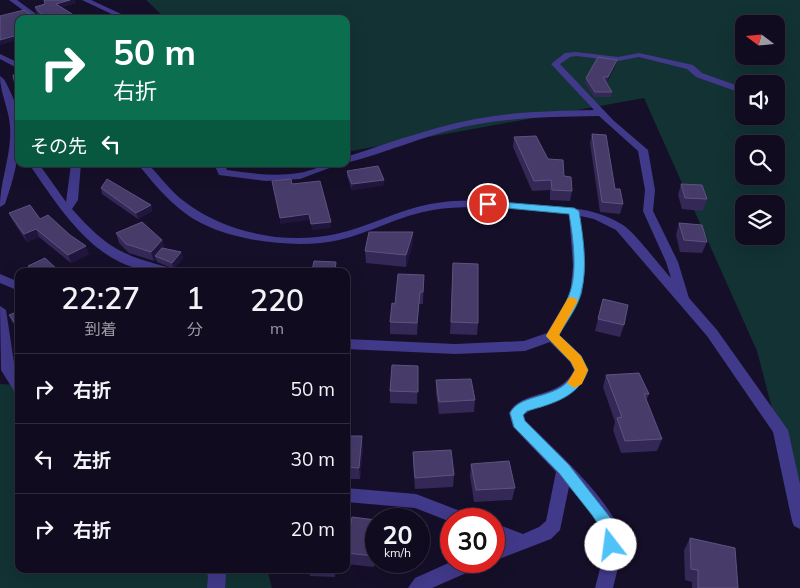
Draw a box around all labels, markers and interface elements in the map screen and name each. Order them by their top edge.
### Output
north arrow [735,15,785,65]
map controls [735,15,785,245]
text: 50 m [113,30,196,74]
icon: right [30,35,95,100]
button: sound [735,75,785,125]
text: 右折 [113,77,157,105]
icon: left [97,130,125,158]
text: その先 [30,134,87,158]
button: search [735,135,785,185]
pin [467,183,509,225]
icon: arrive [474,190,502,218]
button: layers [735,195,785,245]
text: 22:27 [61,279,140,317]
text: 1 [186,279,204,317]
text: 220 [250,281,304,319]
text: m [270,318,284,338]
text: 到着 [85,319,117,339]
text: 分 [187,319,203,339]
icon: right [30,375,58,403]
text: 50 m [291,377,335,401]
text: 右折 [73,378,111,402]
icon: left [30,445,58,473]
text: 30 m [291,447,335,471]
text: 左折 [73,448,111,472]
speed limit sign: 30 [440,508,505,573]
icon: right [30,515,58,543]
text: 20 m [291,517,335,541]
text: 右折 [73,518,111,542]
position arrow [584,518,636,570]
text: 20 [382,519,413,550]
text: km/h [384,545,411,560]

